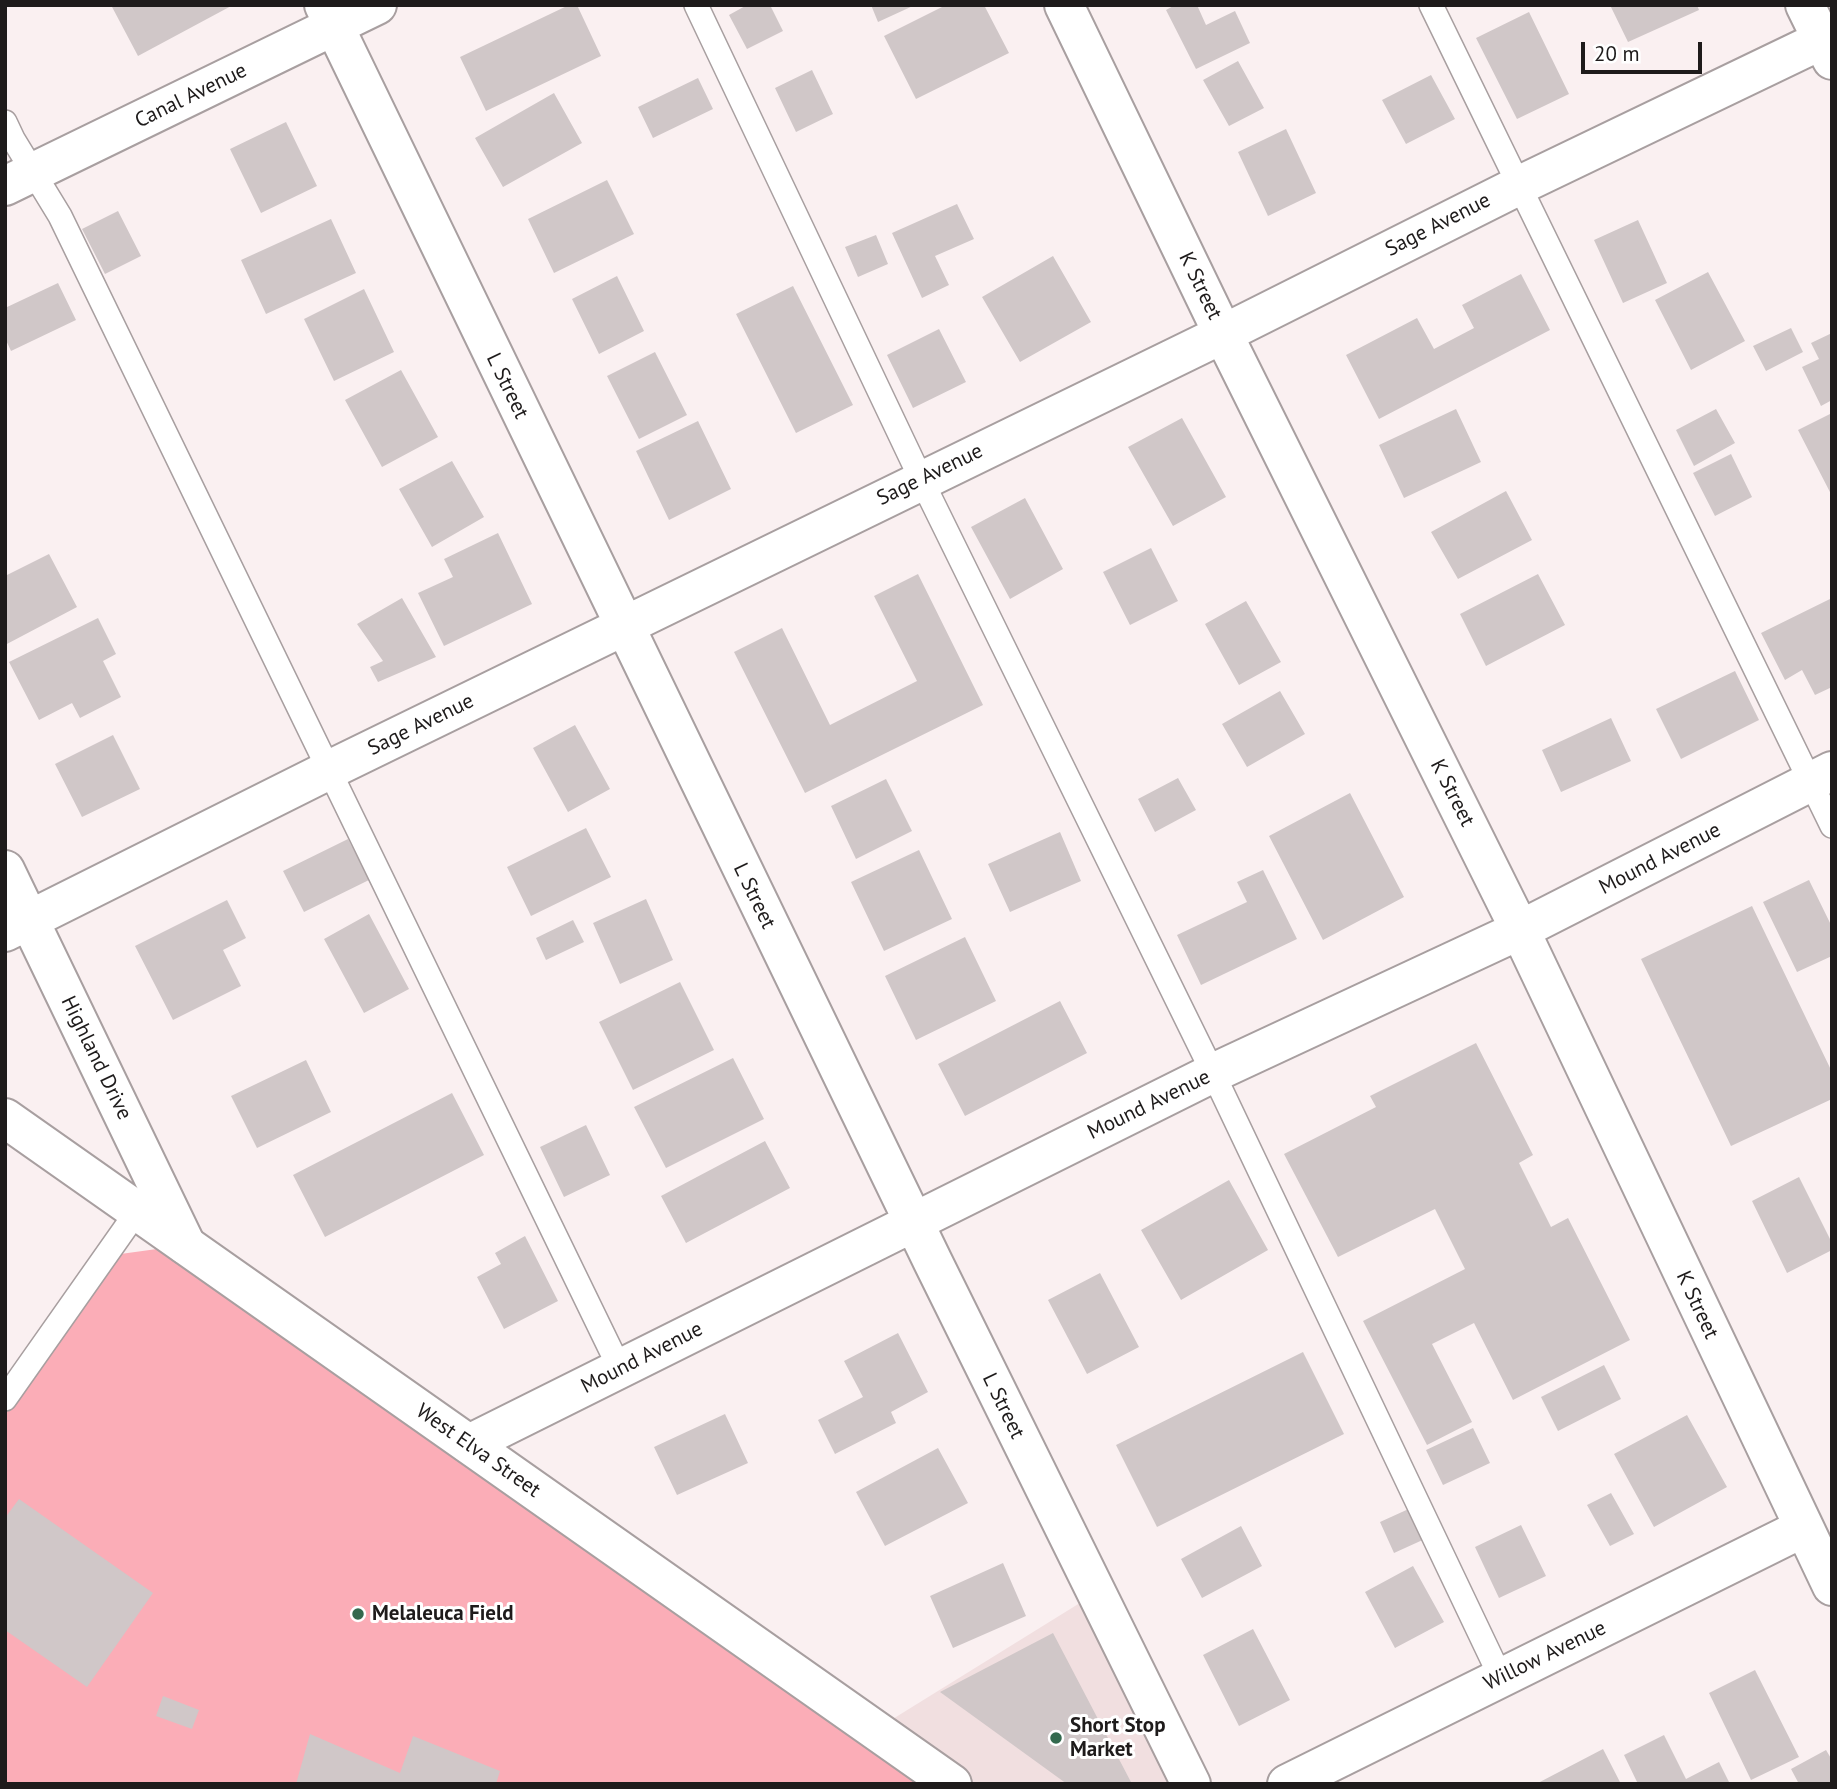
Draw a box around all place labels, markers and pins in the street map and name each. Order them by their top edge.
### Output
place label: Melaleuca Field [372,1601,513,1627]
marker: Melaleuca Field [350,1606,366,1622]
place label: Short Stop Market [1070,1713,1165,1763]
marker: Short Stop Market [1048,1730,1064,1746]

